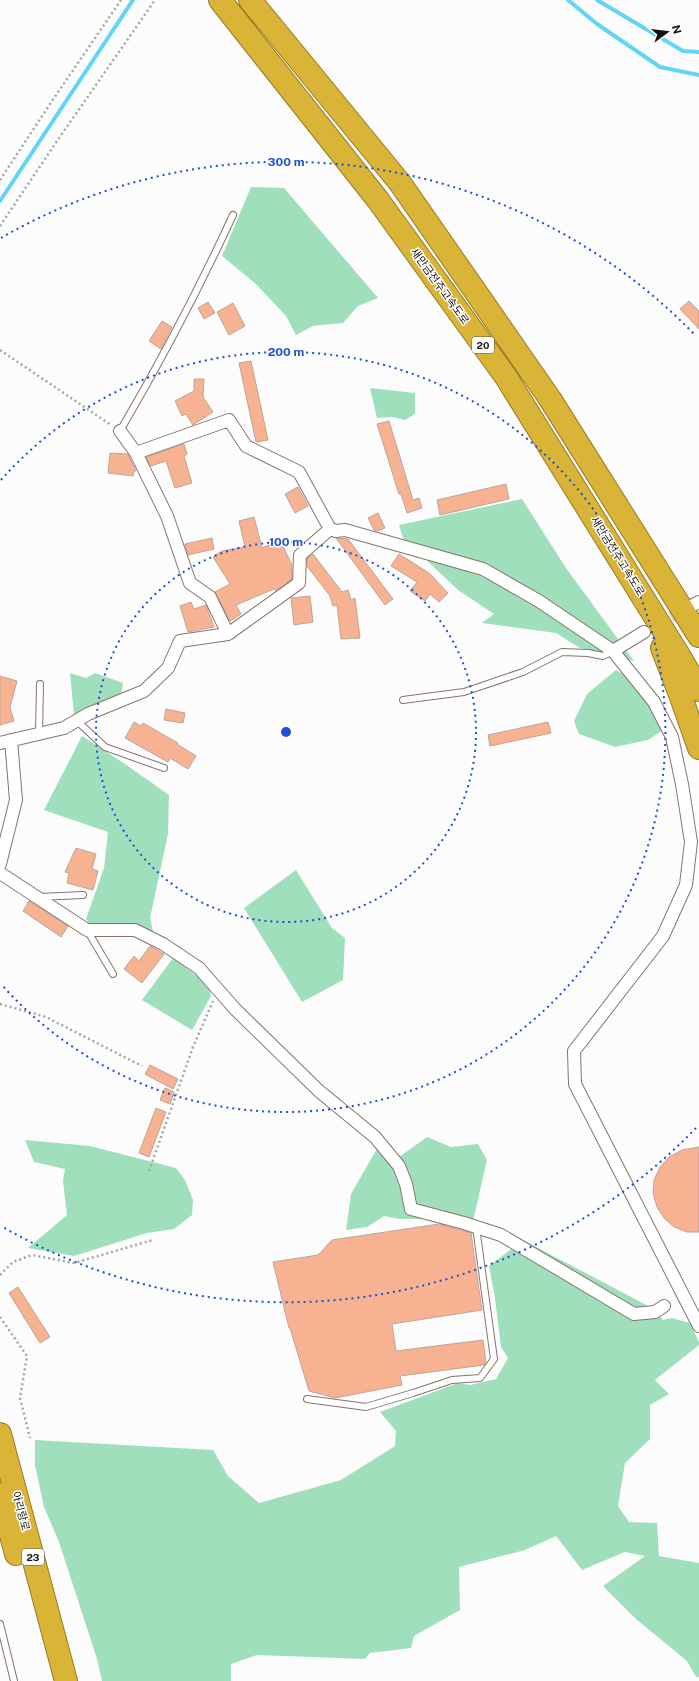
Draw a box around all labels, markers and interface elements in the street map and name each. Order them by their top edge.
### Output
north arrow [647,12,687,52]
text: N [670,24,684,35]
text: 300 m [268,155,305,169]
street label: 새만금전주고속도로 [408,246,472,326]
road number: 20 [472,337,494,353]
text: 200 m [268,345,304,359]
street label: 새만금전주고속도로 [589,514,647,598]
text: 100 m [269,535,303,549]
centre of rings [279,725,293,739]
street label: 아리랑로 [10,1490,32,1532]
road number: 23 [22,1549,44,1565]

